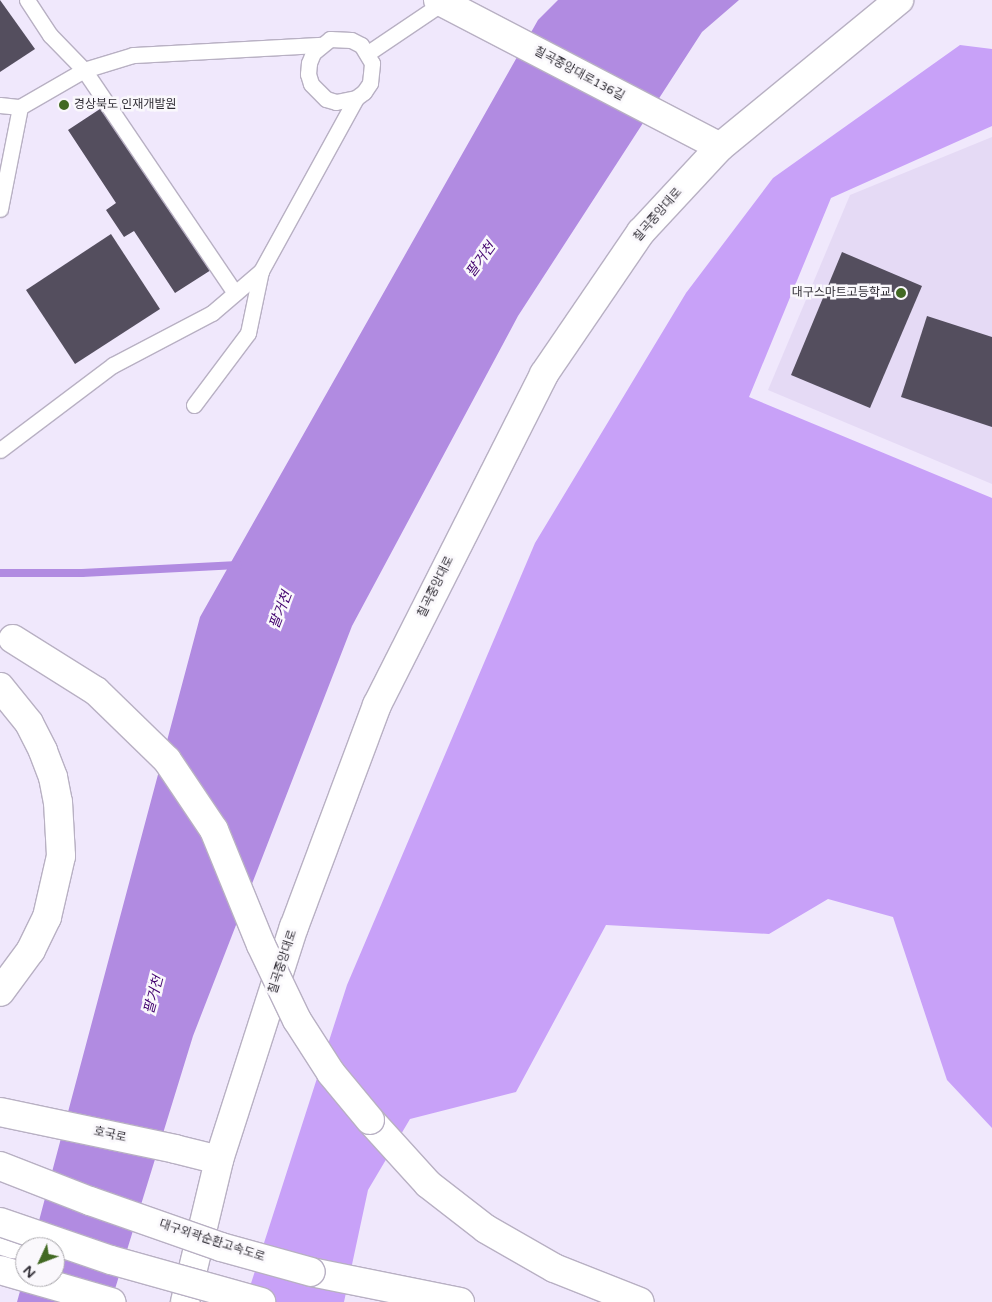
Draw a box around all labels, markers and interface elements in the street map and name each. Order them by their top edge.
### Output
street label: 칠곡중앙대로136길 [532,44,626,104]
place label: 경상북도 인재개발원 [74,98,176,112]
marker: 경상북도 인재개발원 [58,99,70,111]
street label: 칠곡중앙대로 [631,185,685,245]
water label: 팔거천 [463,239,499,281]
place label: 대구스마트고등학교 [792,286,891,300]
marker: 대구스마트고등학교 [895,287,907,299]
street label: 칠곡중앙대로 [415,554,457,620]
water label: 팔거천 [266,589,296,631]
street label: 칠곡중앙대로 [266,928,300,996]
water label: 팔거천 [141,974,167,1016]
street label: 호국로 [92,1125,128,1145]
street label: 대구외곽순환고속도로 [157,1217,267,1265]
north arrow [15,1237,65,1287]
text: N [19,1262,39,1282]

